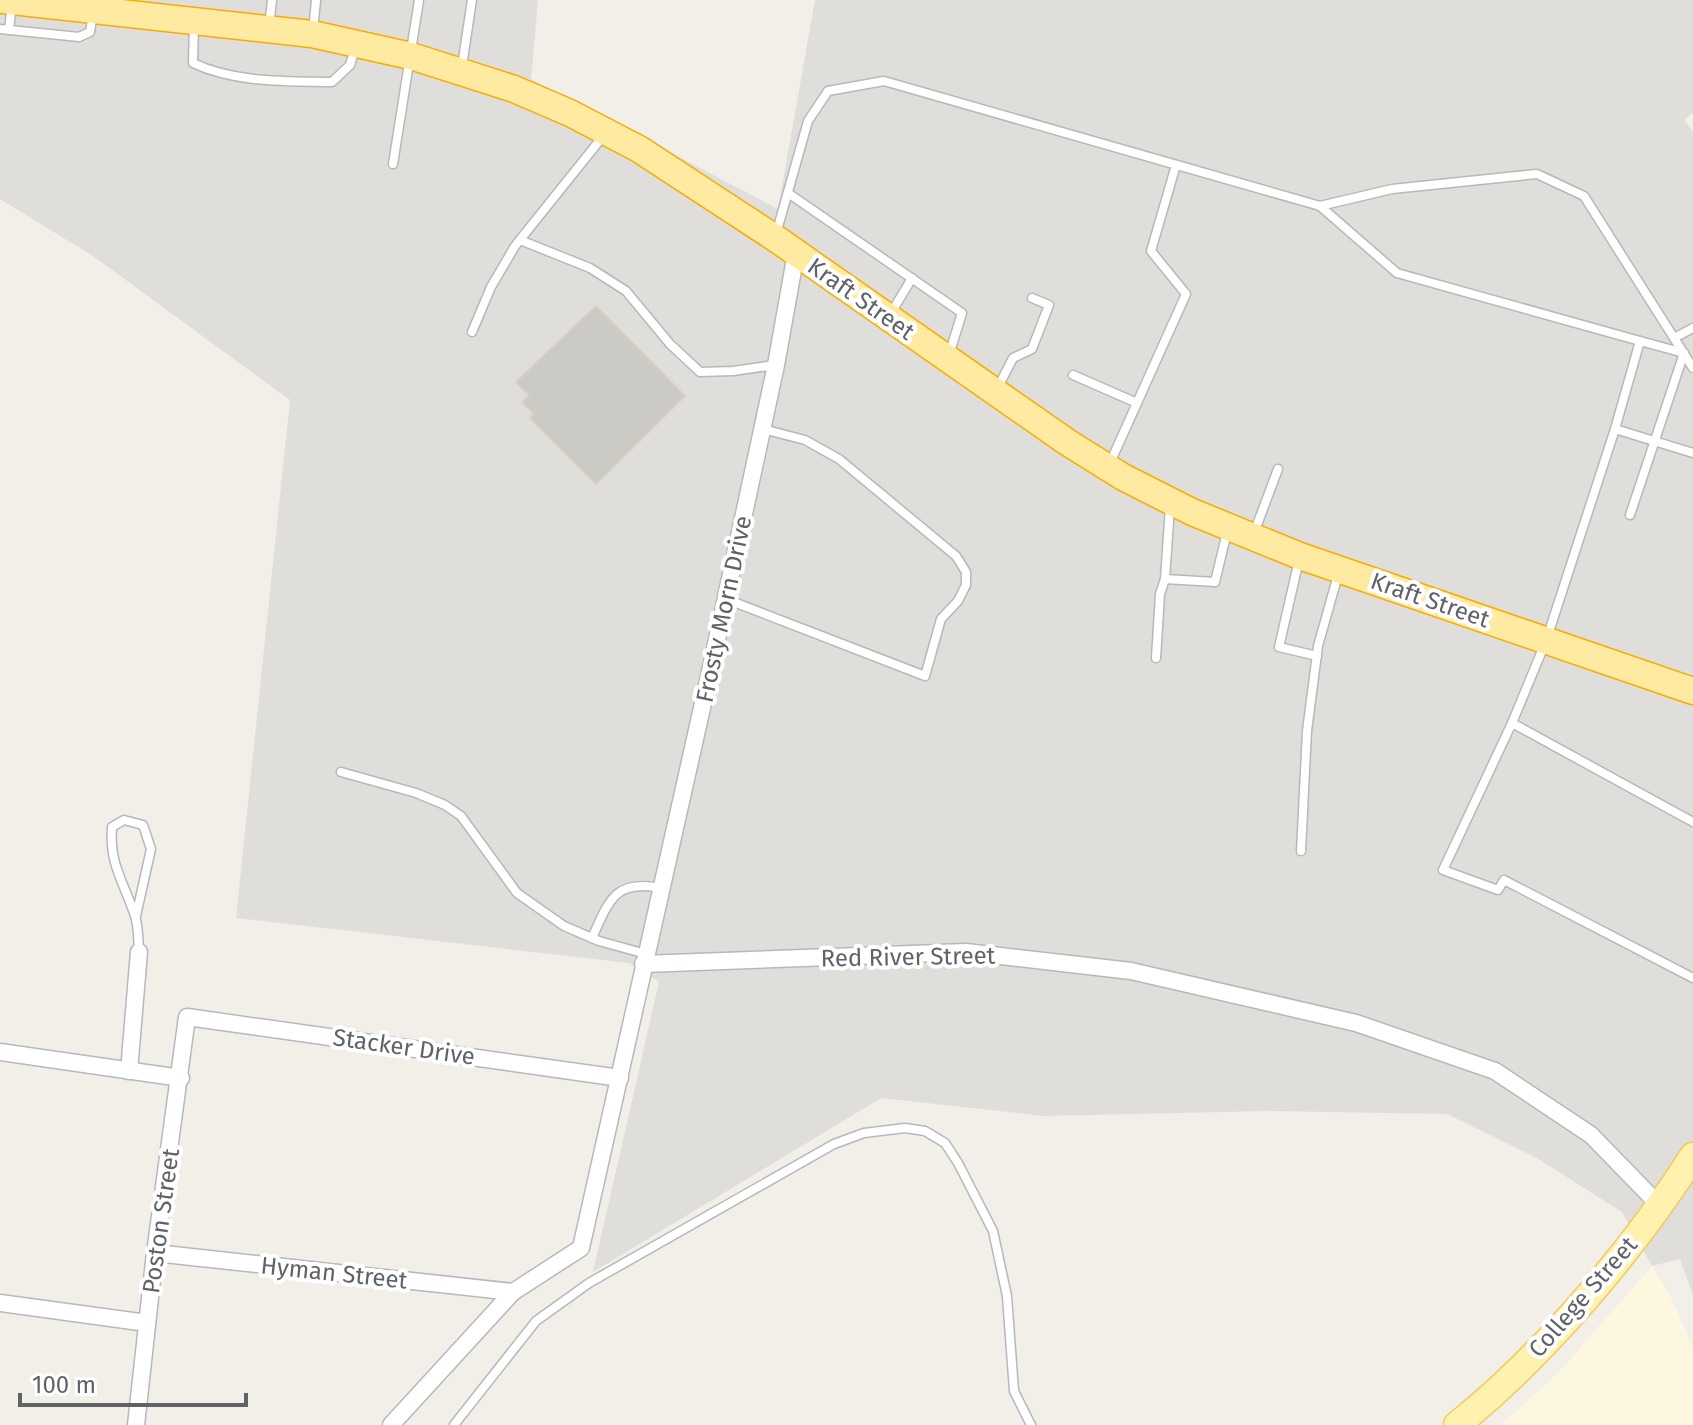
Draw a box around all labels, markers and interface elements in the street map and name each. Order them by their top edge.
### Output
street label: Kraft Street [802,252,920,346]
street label: Frosty Morn Drive [691,513,757,705]
street label: Kraft Street [1367,567,1493,633]
street label: Red River Street [820,941,996,973]
street label: Stacker Drive [331,1023,477,1071]
street label: Poston Street [137,1146,185,1295]
street label: College Street [1523,1231,1643,1363]
street label: Hyman Street [259,1251,409,1295]
scale bar [20,1357,246,1407]
text: 100 m [32,1371,96,1399]

